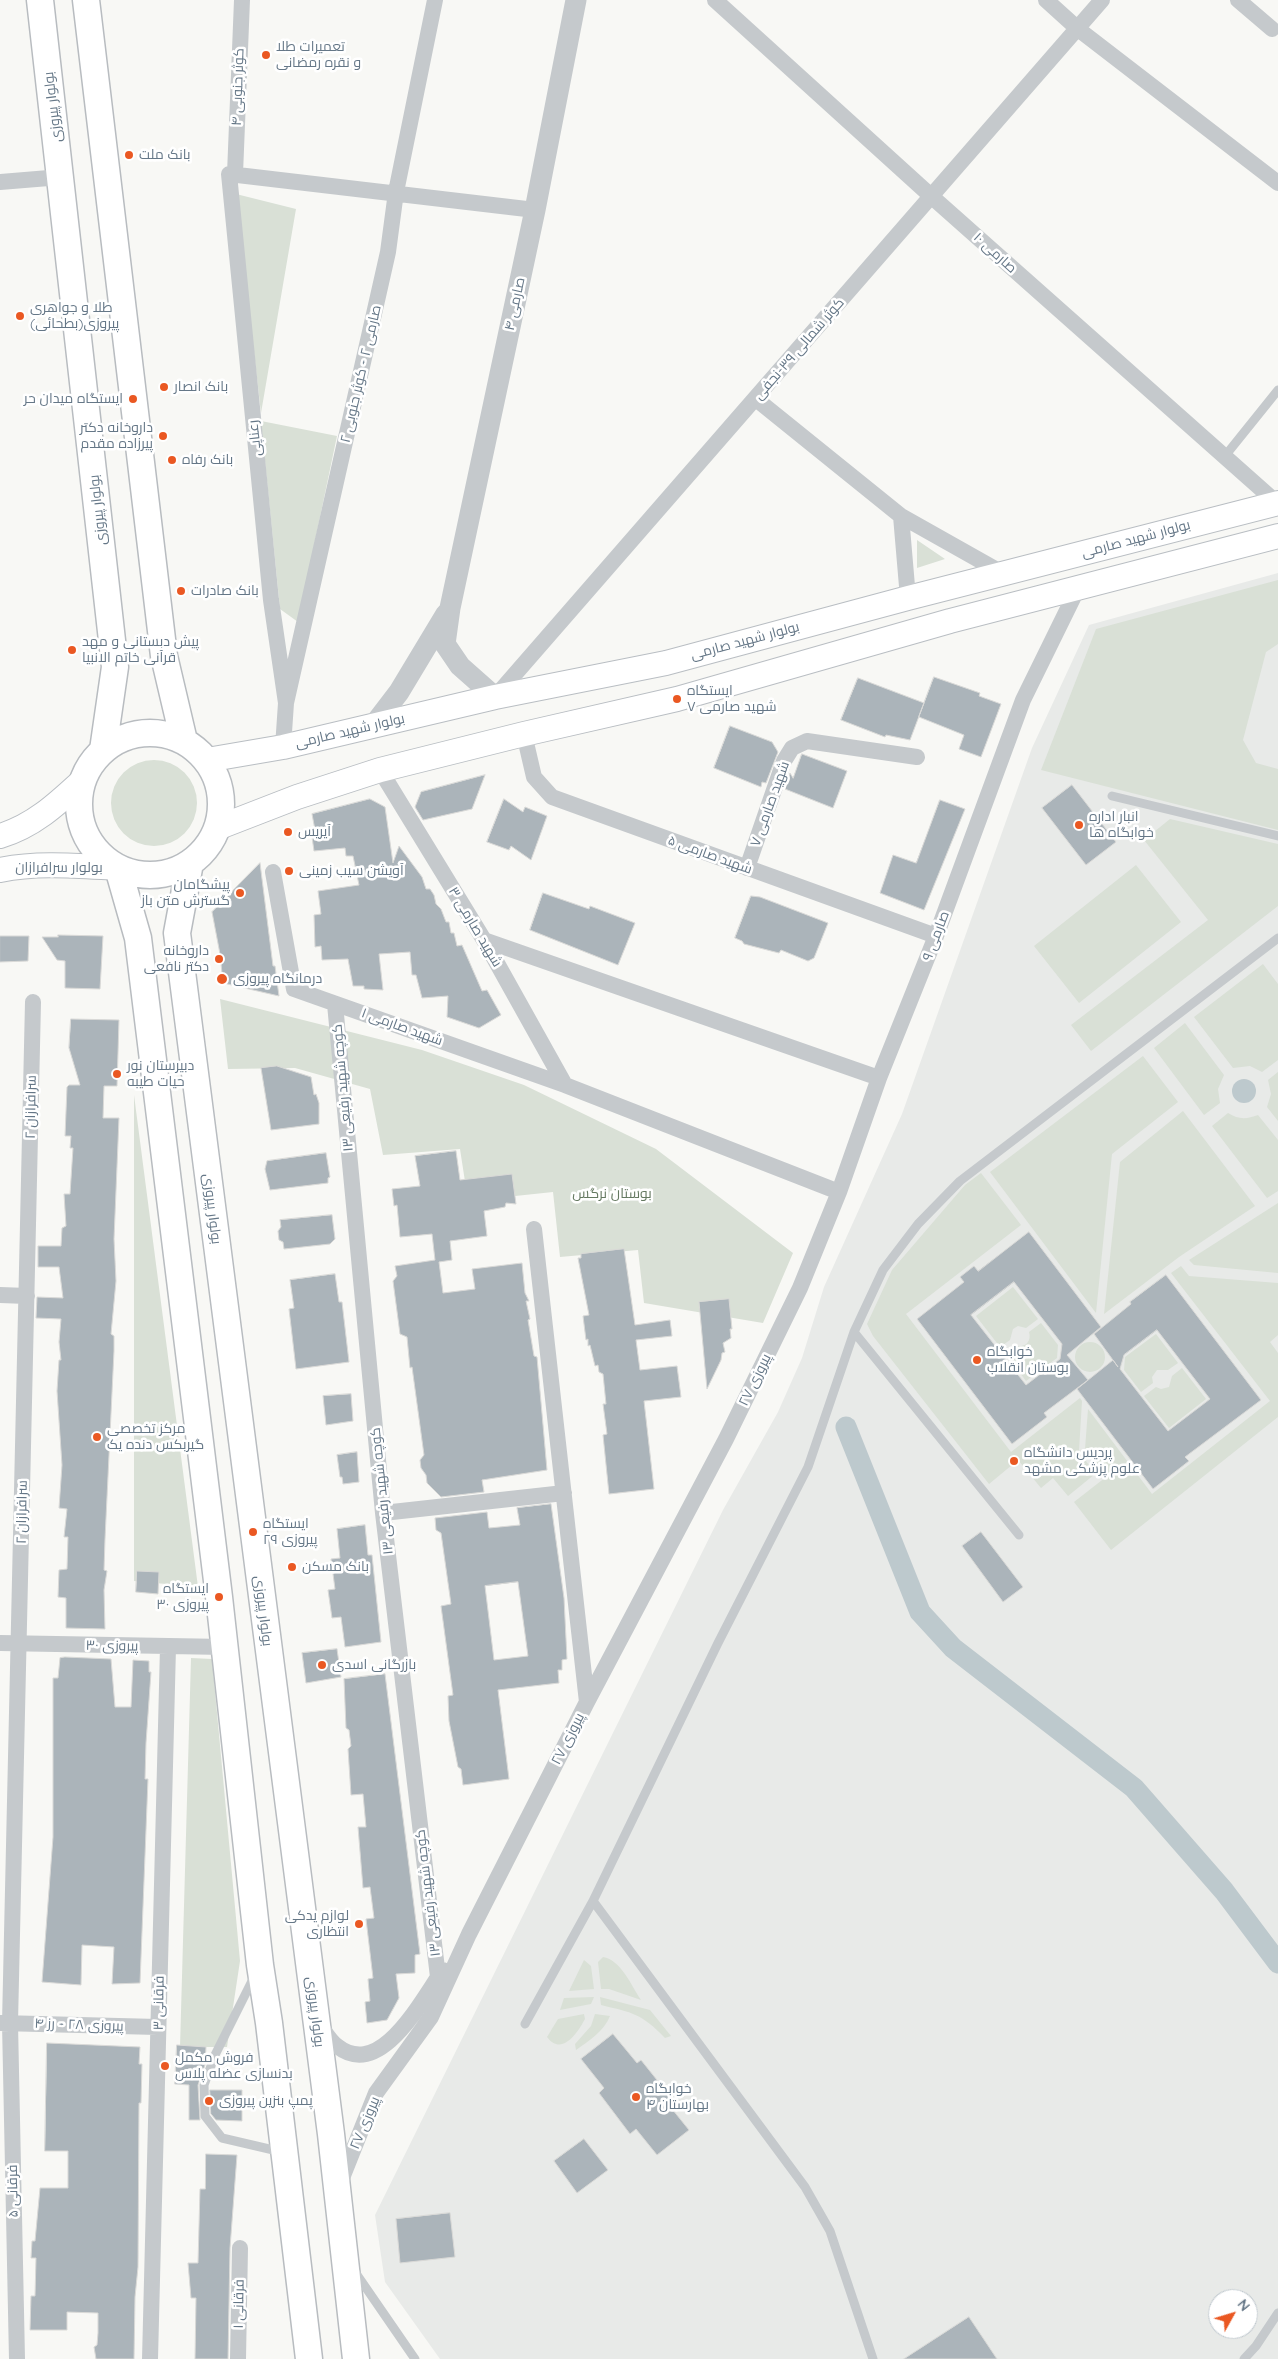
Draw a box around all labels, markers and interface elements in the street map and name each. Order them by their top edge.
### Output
place label: تعمیرات طلا و نقره رمضانی [276,39,361,72]
street label: کوثر جنوبی ۴ [228,48,248,126]
marker: تعمیرات طلا و نقره رمضانی [260,49,272,61]
street label: بولوار پیروزی [40,71,66,143]
place label: بانک ملت [139,147,191,163]
marker: بانک ملت [123,149,135,161]
street label: صارمی ۱۰ [970,229,1020,277]
street label: صارمی ۴ [501,276,529,332]
street label: کوثر شمالی ۳۹-نجفی [750,295,848,403]
place label: طلا و جواهری پیروزی(بطحائی) [30,300,119,332]
street label: صارمی ۲ - کوثر جنوبی ۲ [337,303,385,445]
marker: طلا و جواهری پیروزی(بطحائی) [14,310,26,322]
place label: بانک انصار [174,379,228,395]
marker: بانک انصار [158,381,170,393]
place label: ایستگاه میدان حر [24,391,123,407]
marker: ایستگاه میدان حر [127,393,139,405]
street label: رعناپی [245,419,265,457]
place label: داروخانه دکتر پیرزاده مقدم [80,420,153,452]
marker: داروخانه دکتر پیرزاده مقدم [157,430,169,442]
place label: بانک رفاه [182,452,233,468]
marker: بانک رفاه [166,454,178,466]
street label: بولوار پیروزی [86,474,110,546]
street label: بولوار شهید صارمی [1080,516,1192,562]
place label: بانک صادرات [191,583,259,599]
marker: بانک صادرات [175,585,187,597]
street label: بولوار شهید صارمی [689,618,801,664]
place label: پیش دبستانی و مهد قرآنی خاتم الانبیا [82,634,199,666]
marker: پیش دبستانی و مهد قرآنی خاتم الانبیا [66,644,78,656]
place label: ایستگاه شهید صارمی ۷ [687,683,776,716]
marker: ایستگاه شهید صارمی ۷ [671,693,683,705]
street label: بولوار شهید صارمی [294,710,406,752]
street label: شهید صارمی ۷ [747,759,793,849]
place label: انبار اداره خوابگاه ها [1089,809,1154,842]
marker: انبار اداره خوابگاه ها [1073,819,1085,831]
place label: آیریس [298,824,331,840]
marker: آیریس [282,826,294,838]
street label: شهید صارمی ۵ [666,832,754,878]
street label: بولوار سرافرازان [15,860,103,876]
place label: آویشن سیب زمینی [299,863,404,879]
marker: آویشن سیب زمینی [283,865,295,877]
place label: پیشگامان گسترش متن باز [141,877,230,910]
street label: شهید صارمی ۳ [445,884,505,970]
marker: پیشگامان گسترش متن باز [234,887,246,899]
street label: صارمی ۹ [919,909,953,963]
place label: داروخانه دکتر نافعی [144,943,209,976]
marker: داروخانه دکتر نافعی [213,953,225,965]
place label: درمانگاه پیروزی [233,971,322,987]
marker: درمانگاه پیروزی [215,972,229,986]
street label: شهید صارمی ۱ [359,1005,445,1049]
street label: کوچه شهید رفیعی ۱۳ [329,1024,357,1152]
place label: دبیرستان نور حیات طیبه [127,1058,194,1090]
marker: دبیرستان نور حیات طیبه [111,1068,123,1080]
street label: سرافرازان ۲ [22,1075,40,1139]
street label: بولوار پیروزی [199,1173,225,1245]
park label: بوستان نرگس [572,1186,652,1202]
place label: خوابگاه بوستان انقلاب [987,1344,1069,1376]
street label: پیروزی ۲۷ [735,1351,775,1409]
marker: خوابگاه بوستان انقلاب [971,1354,983,1366]
place label: مرکز تخصصی گیربکس دنده یک [107,1421,204,1454]
street label: کوچه شهید رفیعی ۱۳ [367,1426,397,1556]
marker: مرکز تخصصی گیربکس دنده یک [91,1431,103,1443]
place label: پردیس دانشگاه علوم پزشکی مشهد [1024,1445,1140,1478]
marker: پردیس دانشگاه علوم پزشکی مشهد [1008,1455,1020,1467]
street label: سرافرازان ۲ [13,1480,31,1544]
place label: ایستگاه پیروزی ۲۹ [263,1516,317,1548]
marker: ایستگاه پیروزی ۲۹ [247,1526,259,1538]
place label: بانک مسکن [302,1559,369,1575]
marker: بانک مسکن [286,1561,298,1573]
street label: بولوار پیروزی [250,1575,276,1647]
place label: ایستگاه پیروزی ۳۰ [156,1581,209,1614]
marker: ایستگاه پیروزی ۳۰ [213,1591,225,1603]
street label: پیروزی ۳۰ [86,1637,138,1655]
place label: بازرگانی اسدی [332,1657,416,1673]
marker: بازرگانی اسدی [316,1659,328,1671]
street label: پیروزی ۲۷ [548,1710,588,1768]
street label: کوچه شهید رفیعی ۱۳ [412,1828,444,1958]
place label: لوازم یدکی انتظاری [285,1908,349,1940]
marker: لوازم یدکی انتظاری [353,1918,365,1930]
street label: فرقانی ۳ [150,1975,168,2031]
street label: بولوار پیروزی [302,1976,328,2048]
street label: پیروزی ۲۸ - رز ۴ [34,2015,124,2035]
place label: فروش مکمل بدنسازی عضله پلاس [175,2050,293,2082]
marker: فروش مکمل بدنسازی عضله پلاس [159,2060,171,2072]
place label: خوابگاه بهارستان ۴ [646,2081,709,2114]
marker: خوابگاه بهارستان ۴ [630,2091,642,2103]
place label: پمپ بنزین پیروزی [219,2093,313,2109]
street label: پیروزی ۲۷ [346,2094,384,2152]
marker: پمپ بنزین پیروزی [203,2095,215,2107]
street label: فرقانی ۵ [4,2164,22,2218]
street label: فرقانی ۱ [230,2279,248,2329]
north arrow [1208,2289,1258,2339]
text: N [1234,2296,1254,2315]

